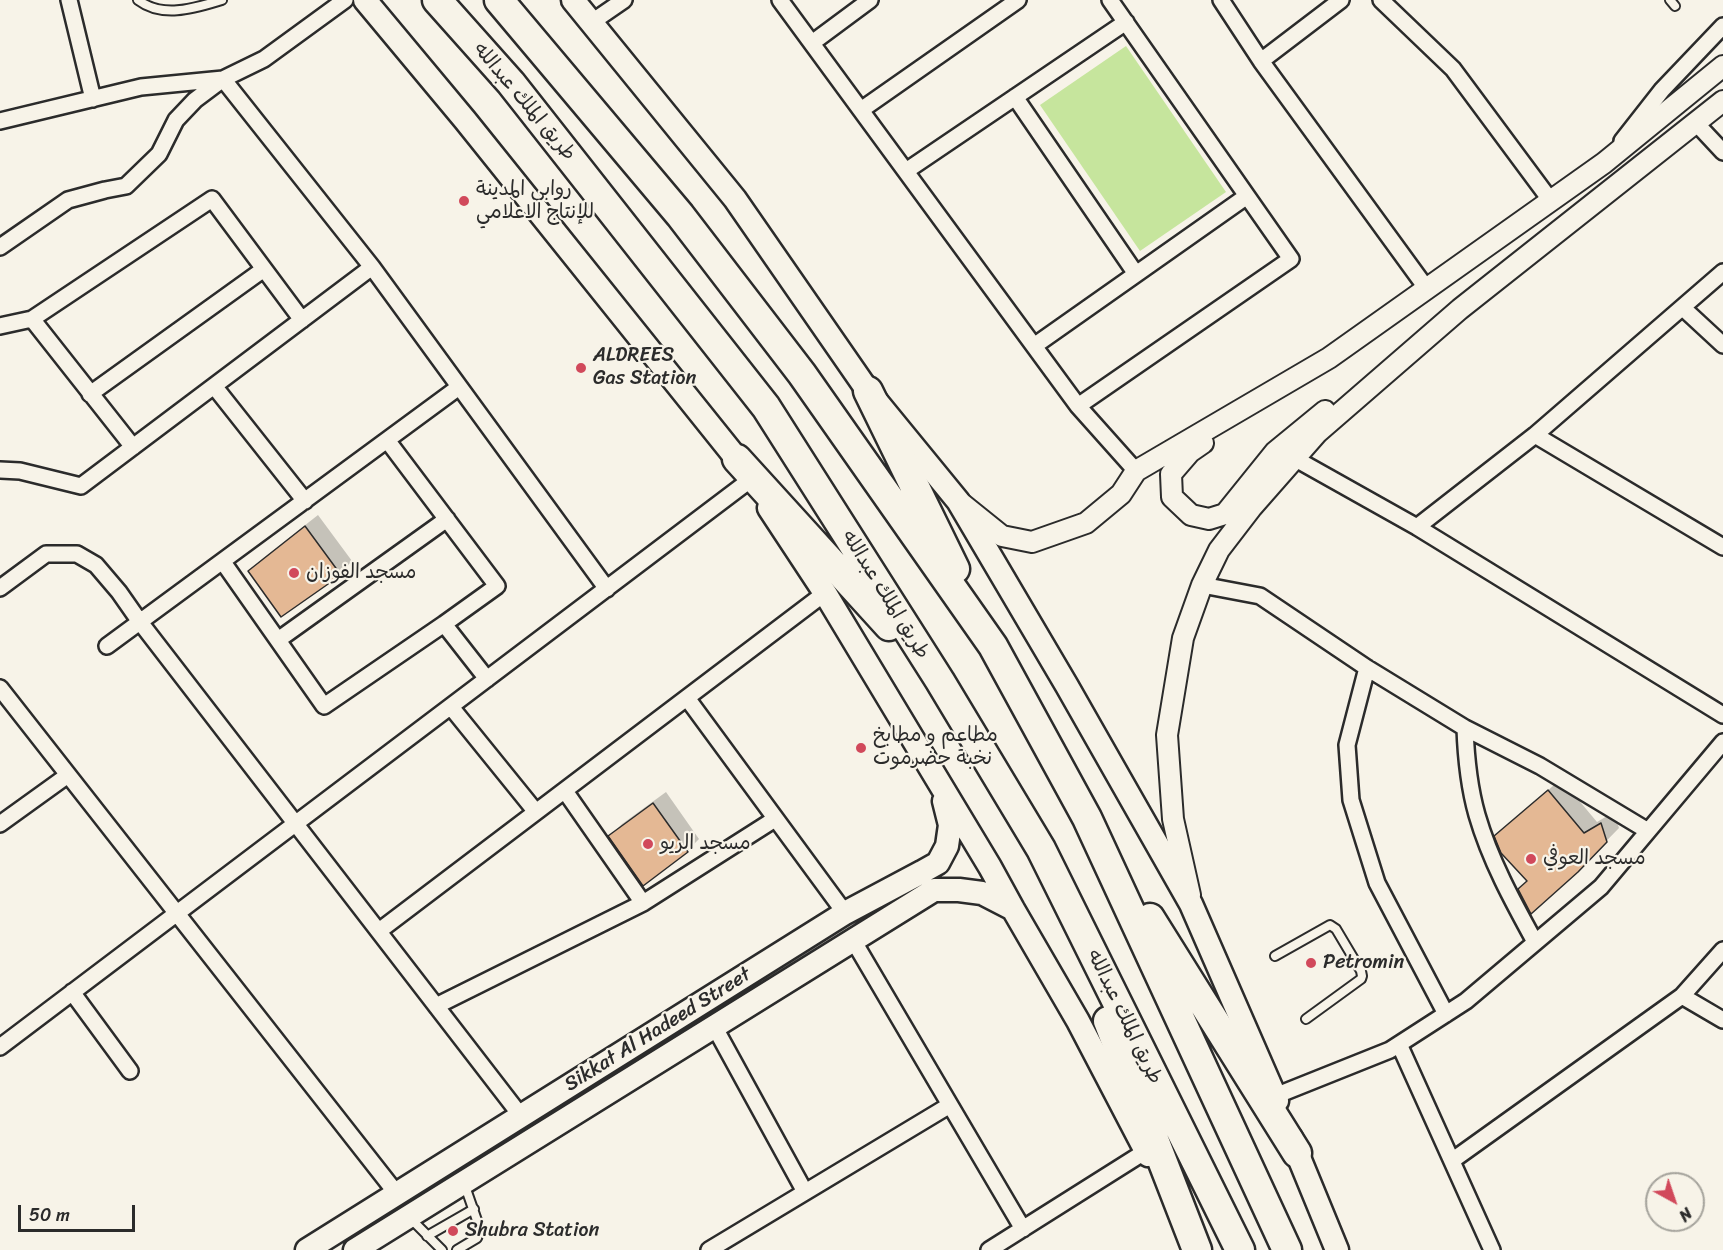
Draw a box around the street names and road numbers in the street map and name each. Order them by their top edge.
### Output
street label: طريق الملك عبدالله [468,38,580,166]
street label: طريق الملك عبدالله [836,526,934,664]
street label: طريق الملك عبدالله [1081,946,1167,1088]
street label: Sikkat Al Hadeed Street [560,963,756,1097]

